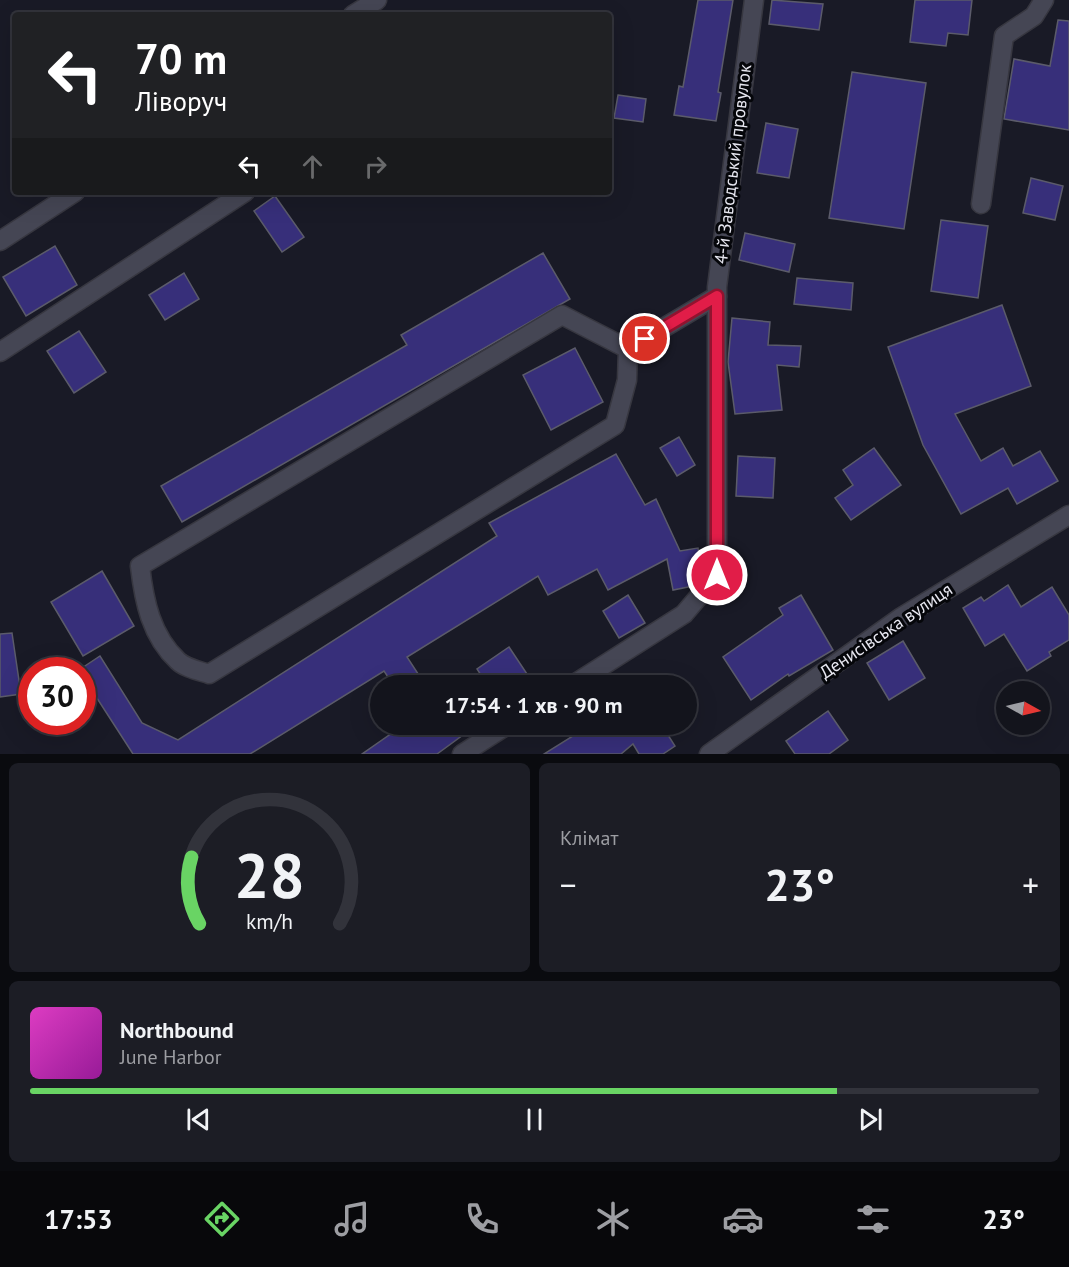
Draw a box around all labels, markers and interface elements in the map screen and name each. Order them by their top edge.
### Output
text: 70 m [135,31,227,86]
icon: left [36,36,114,114]
street label: 4-й Заводський провулок [709,62,756,265]
text: Ліворуч [135,84,227,118]
icon: left [233,150,266,183]
icon: ahead [296,150,329,183]
icon: right [359,150,392,183]
pin [619,313,670,364]
icon: arrive [628,322,661,355]
position arrow [685,543,749,607]
street label: Денисівська вулиця [815,578,957,684]
speed limit sign: 30 [18,657,96,735]
north arrow [996,681,1050,735]
map controls [996,681,1050,735]
text: 17:54 · 1 хв · 90 m [444,691,623,719]
text: Клімат [560,825,618,851]
text: 28 [234,834,305,915]
text: 23° [764,855,835,913]
text: − [560,863,577,906]
text: + [1022,863,1039,906]
text: km/h [246,908,293,936]
text: Northbound [120,1016,234,1044]
text: June Harbor [120,1044,222,1070]
icon: previous [182,1103,215,1136]
icon: pause [518,1103,551,1136]
icon: next [854,1103,887,1136]
icon: directions [201,1198,243,1240]
icon: music [331,1198,373,1240]
icon: phone [461,1198,503,1240]
icon: climate [592,1198,634,1240]
icon: car [722,1198,764,1240]
icon: filters [852,1198,894,1240]
text: 17:53 [44,1202,113,1236]
text: 23° [982,1202,1025,1236]

